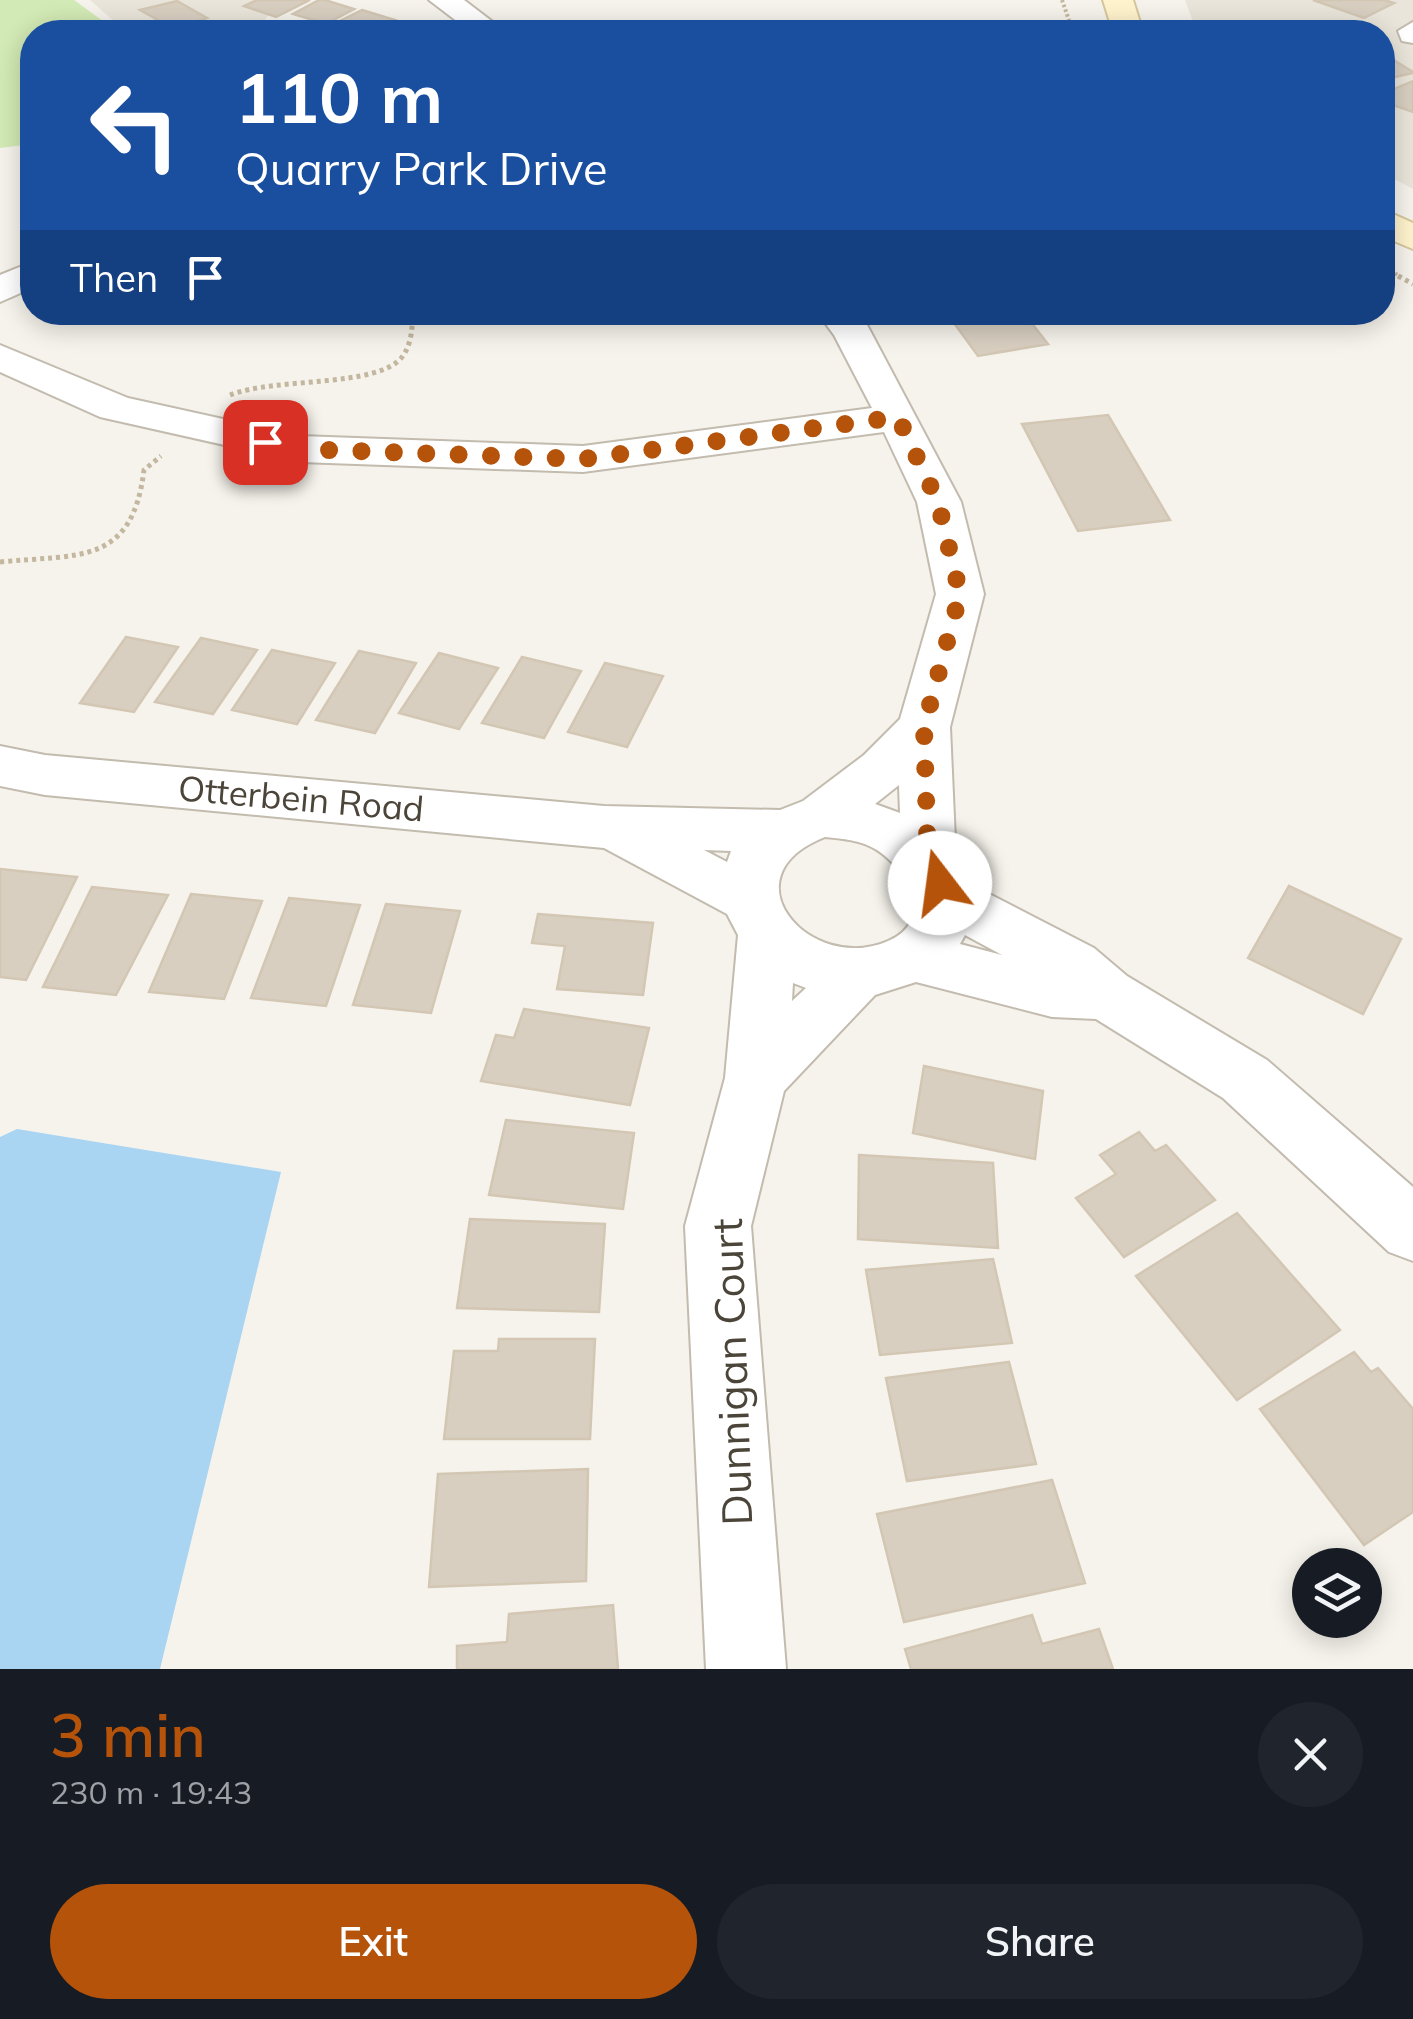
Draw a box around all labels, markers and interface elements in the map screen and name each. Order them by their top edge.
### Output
text: 110 m [235,53,443,141]
icon: left [70,60,200,190]
text: Quarry Park Drive [235,140,608,196]
icon: arrive [178,250,233,305]
text: Then [70,254,158,302]
pin [223,400,308,485]
icon: arrive [238,415,293,470]
street label: Otterbein Road [176,765,426,831]
position arrow [888,831,992,935]
street label: Dunnigan Court [700,1217,763,1527]
map controls [1292,1548,1382,1638]
button: layers [1292,1548,1382,1638]
text: 3 min [50,1697,206,1772]
button: close [1258,1702,1363,1807]
text: 230 m · 19:43 [50,1772,252,1812]
button: Exit [50,1884,697,1999]
button: Share [717,1884,1363,1999]

